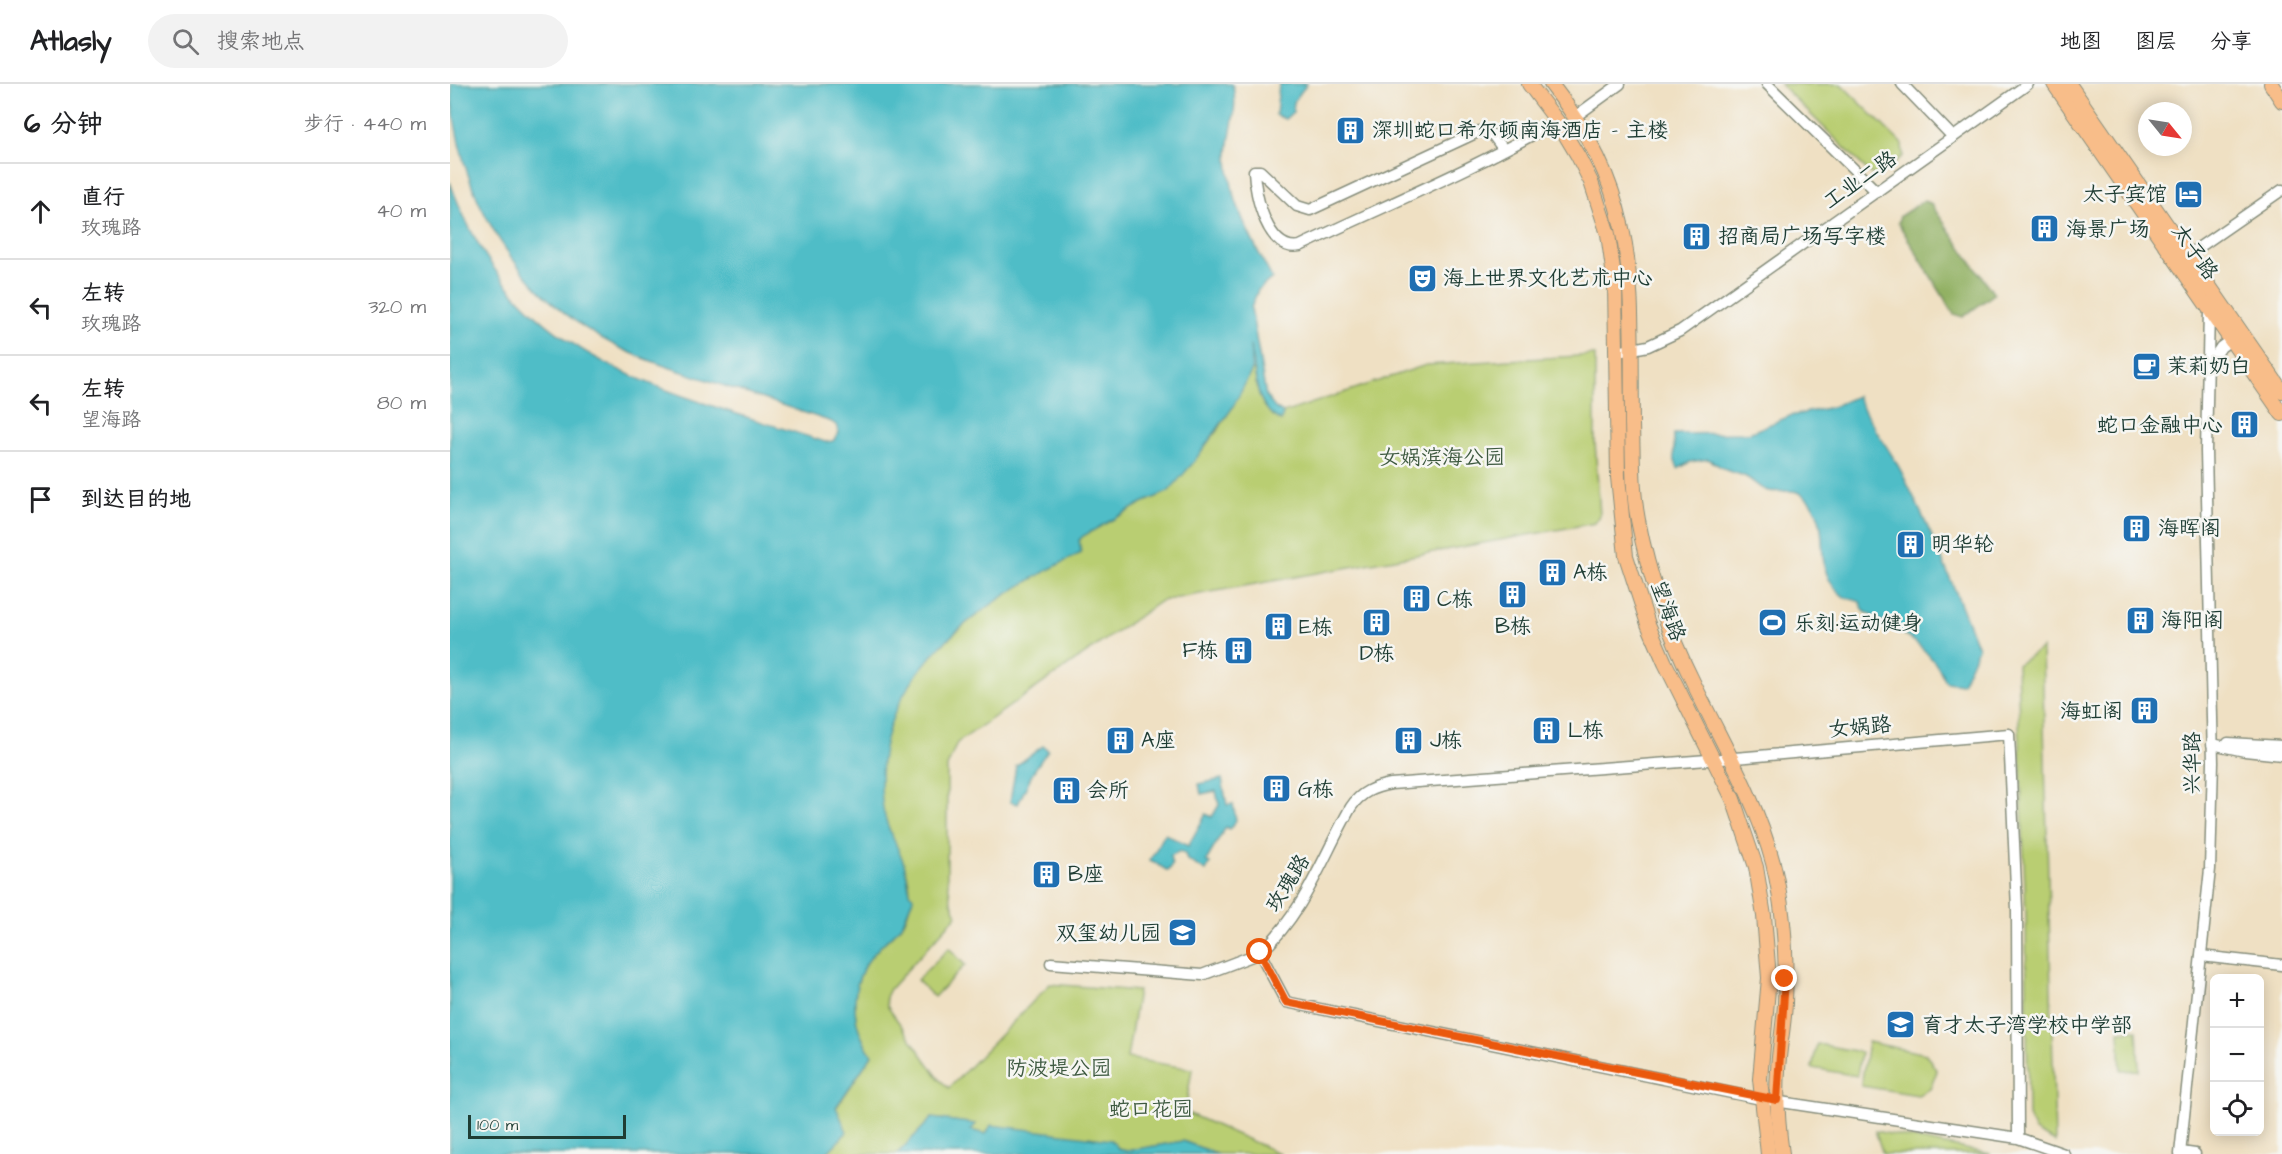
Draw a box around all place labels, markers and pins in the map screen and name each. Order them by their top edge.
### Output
building icon: 深圳蛇口希尔顿南海酒店 - 主楼 [1335,114,1367,146]
place label: 深圳蛇口希尔顿南海酒店 - 主楼 [1372,116,1668,145]
hotel icon: 太子宾馆 [2172,178,2204,210]
place label: 太子宾馆 [2083,180,2167,209]
building icon: 海景广场 [2029,213,2061,245]
place label: 海景广场 [2066,215,2150,244]
building icon: 招商局广场写字楼 [1681,220,1713,252]
place label: 招商局广场写字楼 [1718,222,1886,251]
theatre icon: 海上世界文化艺术中心 [1406,262,1438,294]
place label: 海上世界文化艺术中心 [1443,264,1653,293]
cafe icon: 茉莉奶白 [2130,350,2162,382]
place label: 茉莉奶白 [2167,352,2251,381]
building icon: 蛇口金融中心 [2228,409,2260,441]
place label: 蛇口金融中心 [2097,411,2223,440]
building icon: 海晖阁 [2121,512,2153,544]
place label: 海晖阁 [2158,514,2221,543]
building icon: 明华轮 [1894,528,1926,560]
place label: 明华轮 [1931,530,1994,559]
building icon: A栋 [1536,556,1568,588]
place label: A栋 [1573,558,1607,587]
building icon: B栋 [1497,579,1529,611]
building icon: C栋 [1400,583,1432,615]
place label: C栋 [1437,585,1473,614]
building icon: 海阳阁 [2124,604,2156,636]
building icon: D栋 [1361,606,1393,638]
place label: 海阳阁 [2161,606,2224,635]
sports icon: 乐刻·运动健身 [1757,607,1789,639]
place label: 乐刻·运动健身 [1794,609,1923,638]
building icon: E栋 [1262,611,1294,643]
place label: B栋 [1495,612,1531,641]
place label: E栋 [1299,613,1332,642]
building icon: F栋 [1223,634,1255,666]
place label: F栋 [1182,636,1218,665]
place label: D栋 [1360,639,1394,668]
building icon: 海虹阁 [2128,695,2160,727]
place label: 海虹阁 [2060,697,2123,726]
building icon: L栋 [1531,714,1563,746]
place label: L栋 [1568,716,1604,745]
building icon: A座 [1104,724,1136,756]
building icon: J栋 [1393,724,1425,756]
place label: A座 [1141,726,1175,755]
place label: J栋 [1430,726,1462,755]
building icon: G栋 [1261,773,1293,805]
building icon: 会所 [1050,774,1082,806]
place label: G栋 [1298,775,1334,804]
place label: 会所 [1087,776,1129,805]
building icon: B座 [1031,858,1063,890]
place label: B座 [1068,860,1104,889]
school or university icon: 双玺幼儿园 [1166,917,1198,949]
place label: 双玺幼儿园 [1056,919,1161,948]
school or university icon: 育才太子湾学校中学部 [1885,1009,1917,1041]
place label: 育才太子湾学校中学部 [1922,1011,2132,1040]

